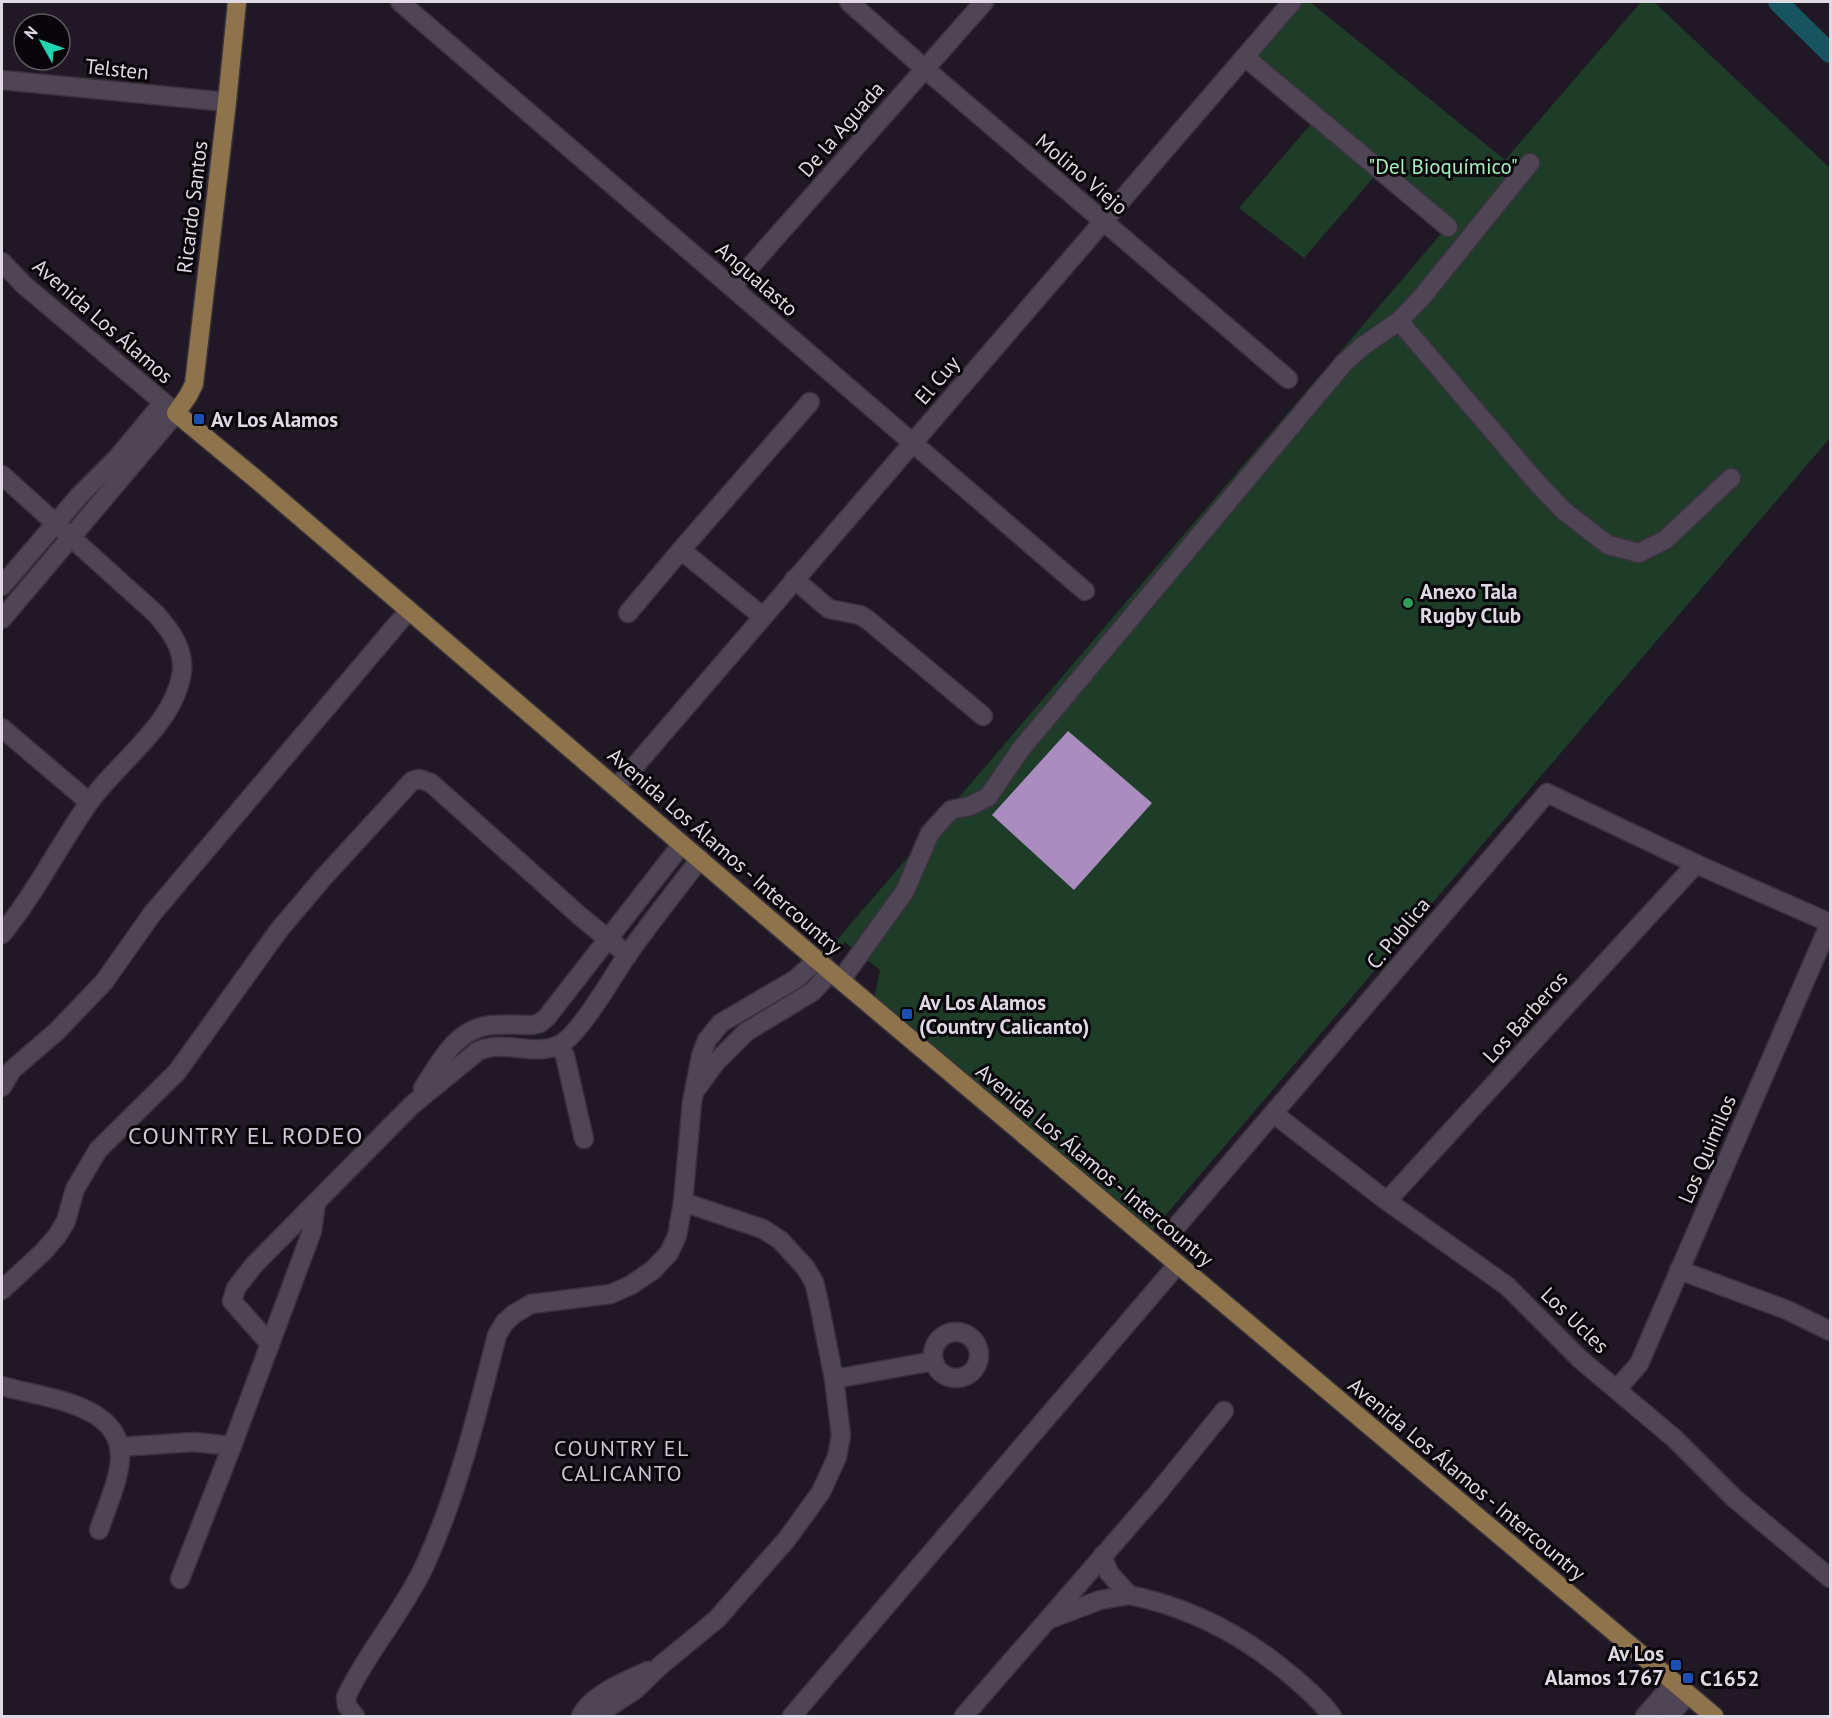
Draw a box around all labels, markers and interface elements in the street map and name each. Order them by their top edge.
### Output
north arrow [12,12,72,72]
text: N [19,22,42,43]
street label: Telsten [84,52,150,86]
street label: De la Aguada [792,76,890,182]
street label: Molino Viejo [1030,128,1134,220]
street label: Ricardo Santos [170,139,214,275]
park label: "Del Bioquímico" [1368,153,1518,180]
street label: Angualasto [710,236,804,322]
street label: Avenida Los Álamos [27,253,179,389]
street label: El Cuy [909,350,966,410]
place label: Av Los Alamos [211,406,338,433]
marker: Av Los Alamos [192,412,206,426]
place label: Anexo Tala Rugby Club [1420,578,1521,629]
marker: Anexo Tala Rugby Club [1401,596,1415,610]
street label: Avenida Los Álamos - Intercountry [602,742,848,960]
street label: C. Publica [1360,891,1436,975]
street label: Los Barberos [1477,965,1573,1069]
place label: Av Los Alamos (Country Calicanto) [919,989,1089,1040]
marker: Av Los Alamos (Country Calicanto) [900,1007,914,1021]
street label: Avenida Los Álamos - Intercountry [971,1058,1220,1273]
street label: Los Quimilos [1672,1091,1742,1207]
district label: COUNTRY EL RODEO [128,1120,364,1151]
street label: Los Ucles [1535,1281,1615,1359]
street label: Avenida Los Álamos - Intercountry [1343,1372,1592,1587]
district label: COUNTRY EL CALICANTO [554,1434,690,1487]
place label: Av Los Alamos 1767 [1545,1640,1664,1691]
marker: Av Los Alamos 1767 [1669,1658,1683,1672]
place label: C1652 [1700,1665,1759,1692]
marker: C1652 [1681,1671,1695,1685]

